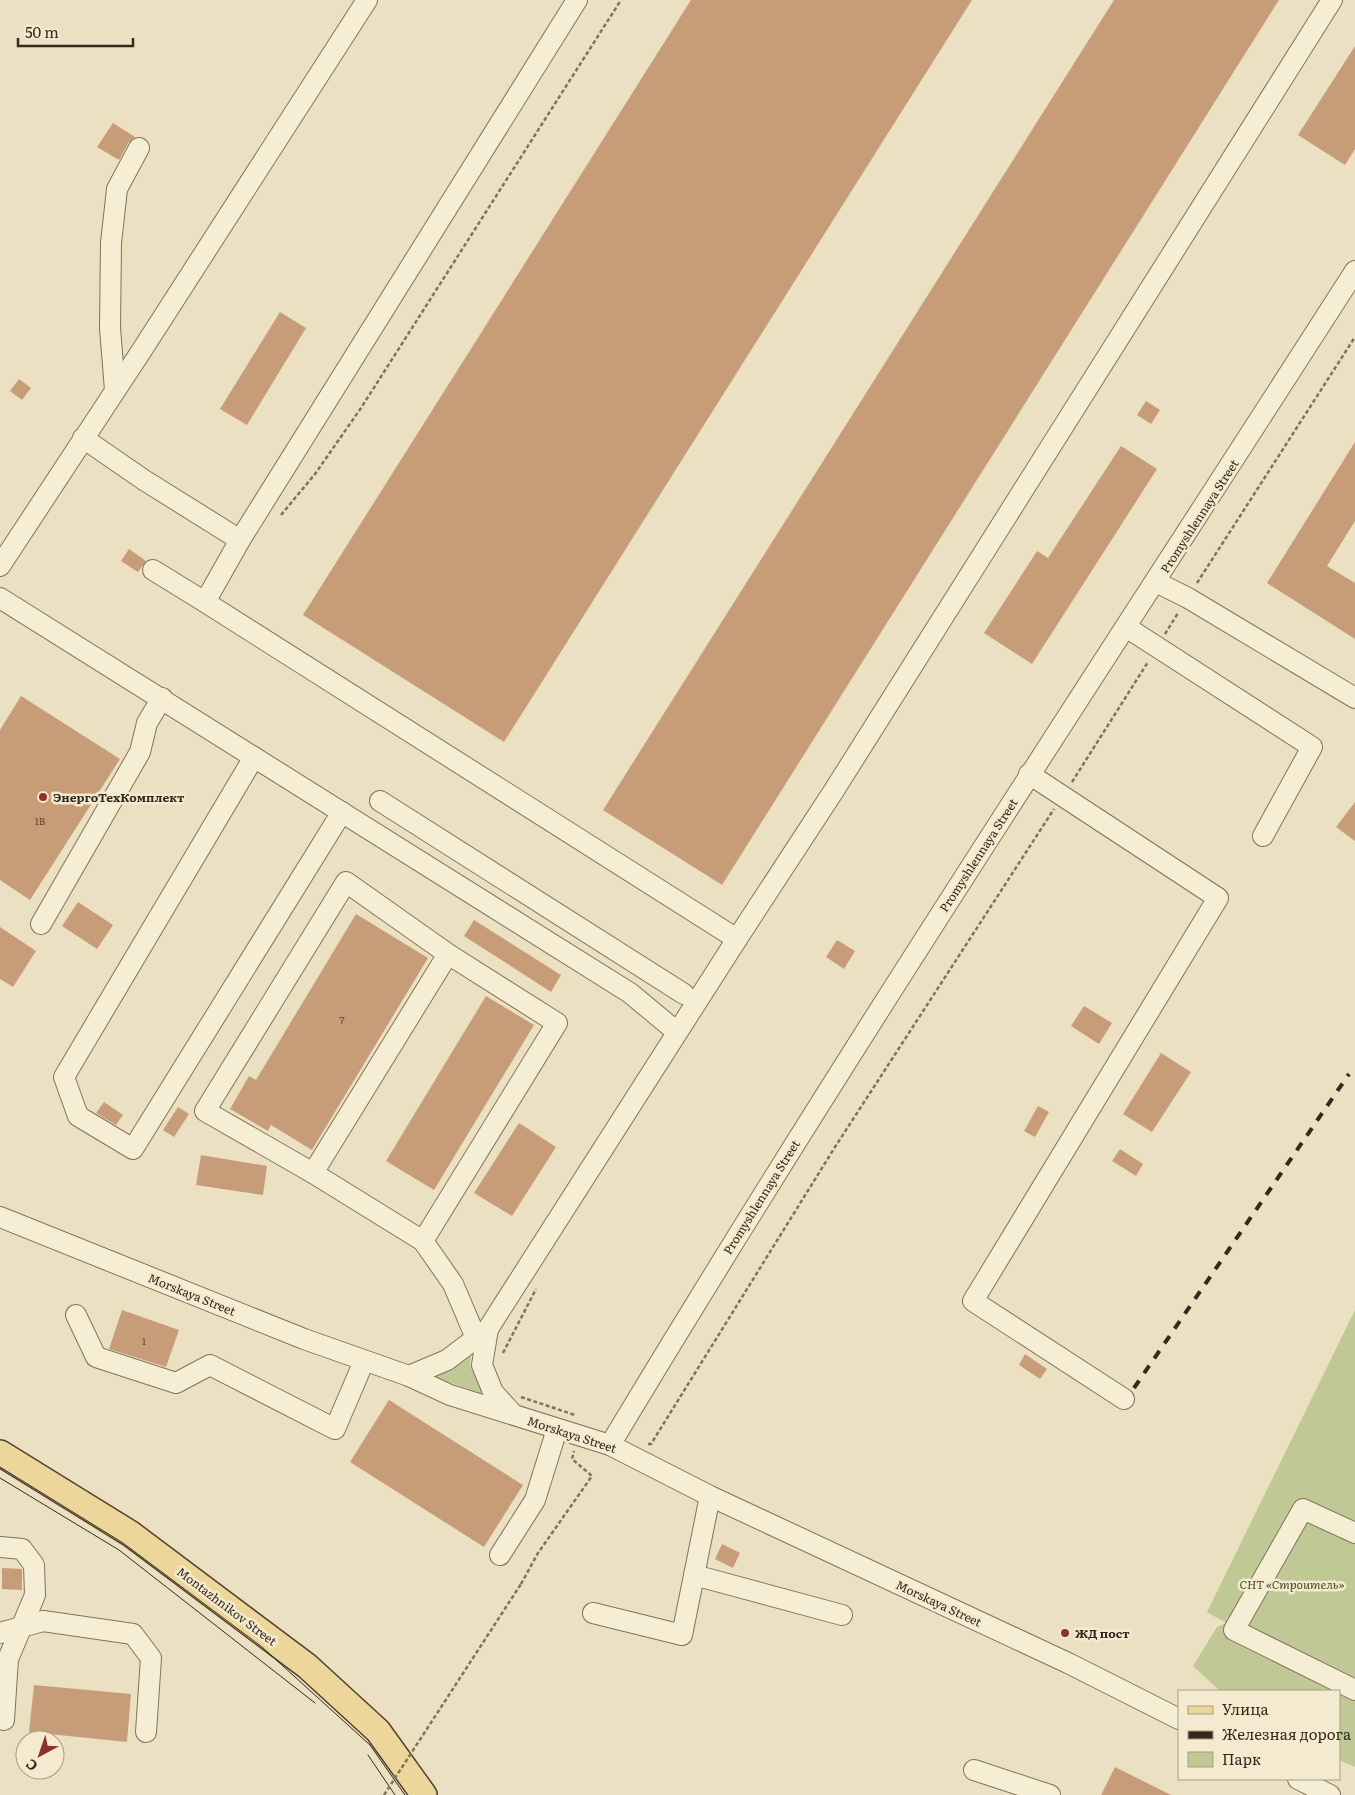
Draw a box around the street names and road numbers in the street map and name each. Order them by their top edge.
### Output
street label: Promyshlennaya Street [1155,456,1243,576]
street label: Promyshlennaya Street [934,795,1022,915]
street label: Promyshlennaya Street [718,1136,804,1258]
street label: Morskaya Street [146,1268,239,1320]
street label: Morskaya Street [525,1411,619,1457]
street label: Montazhnikov Street [173,1562,281,1650]
street label: Morskaya Street [893,1575,985,1631]

